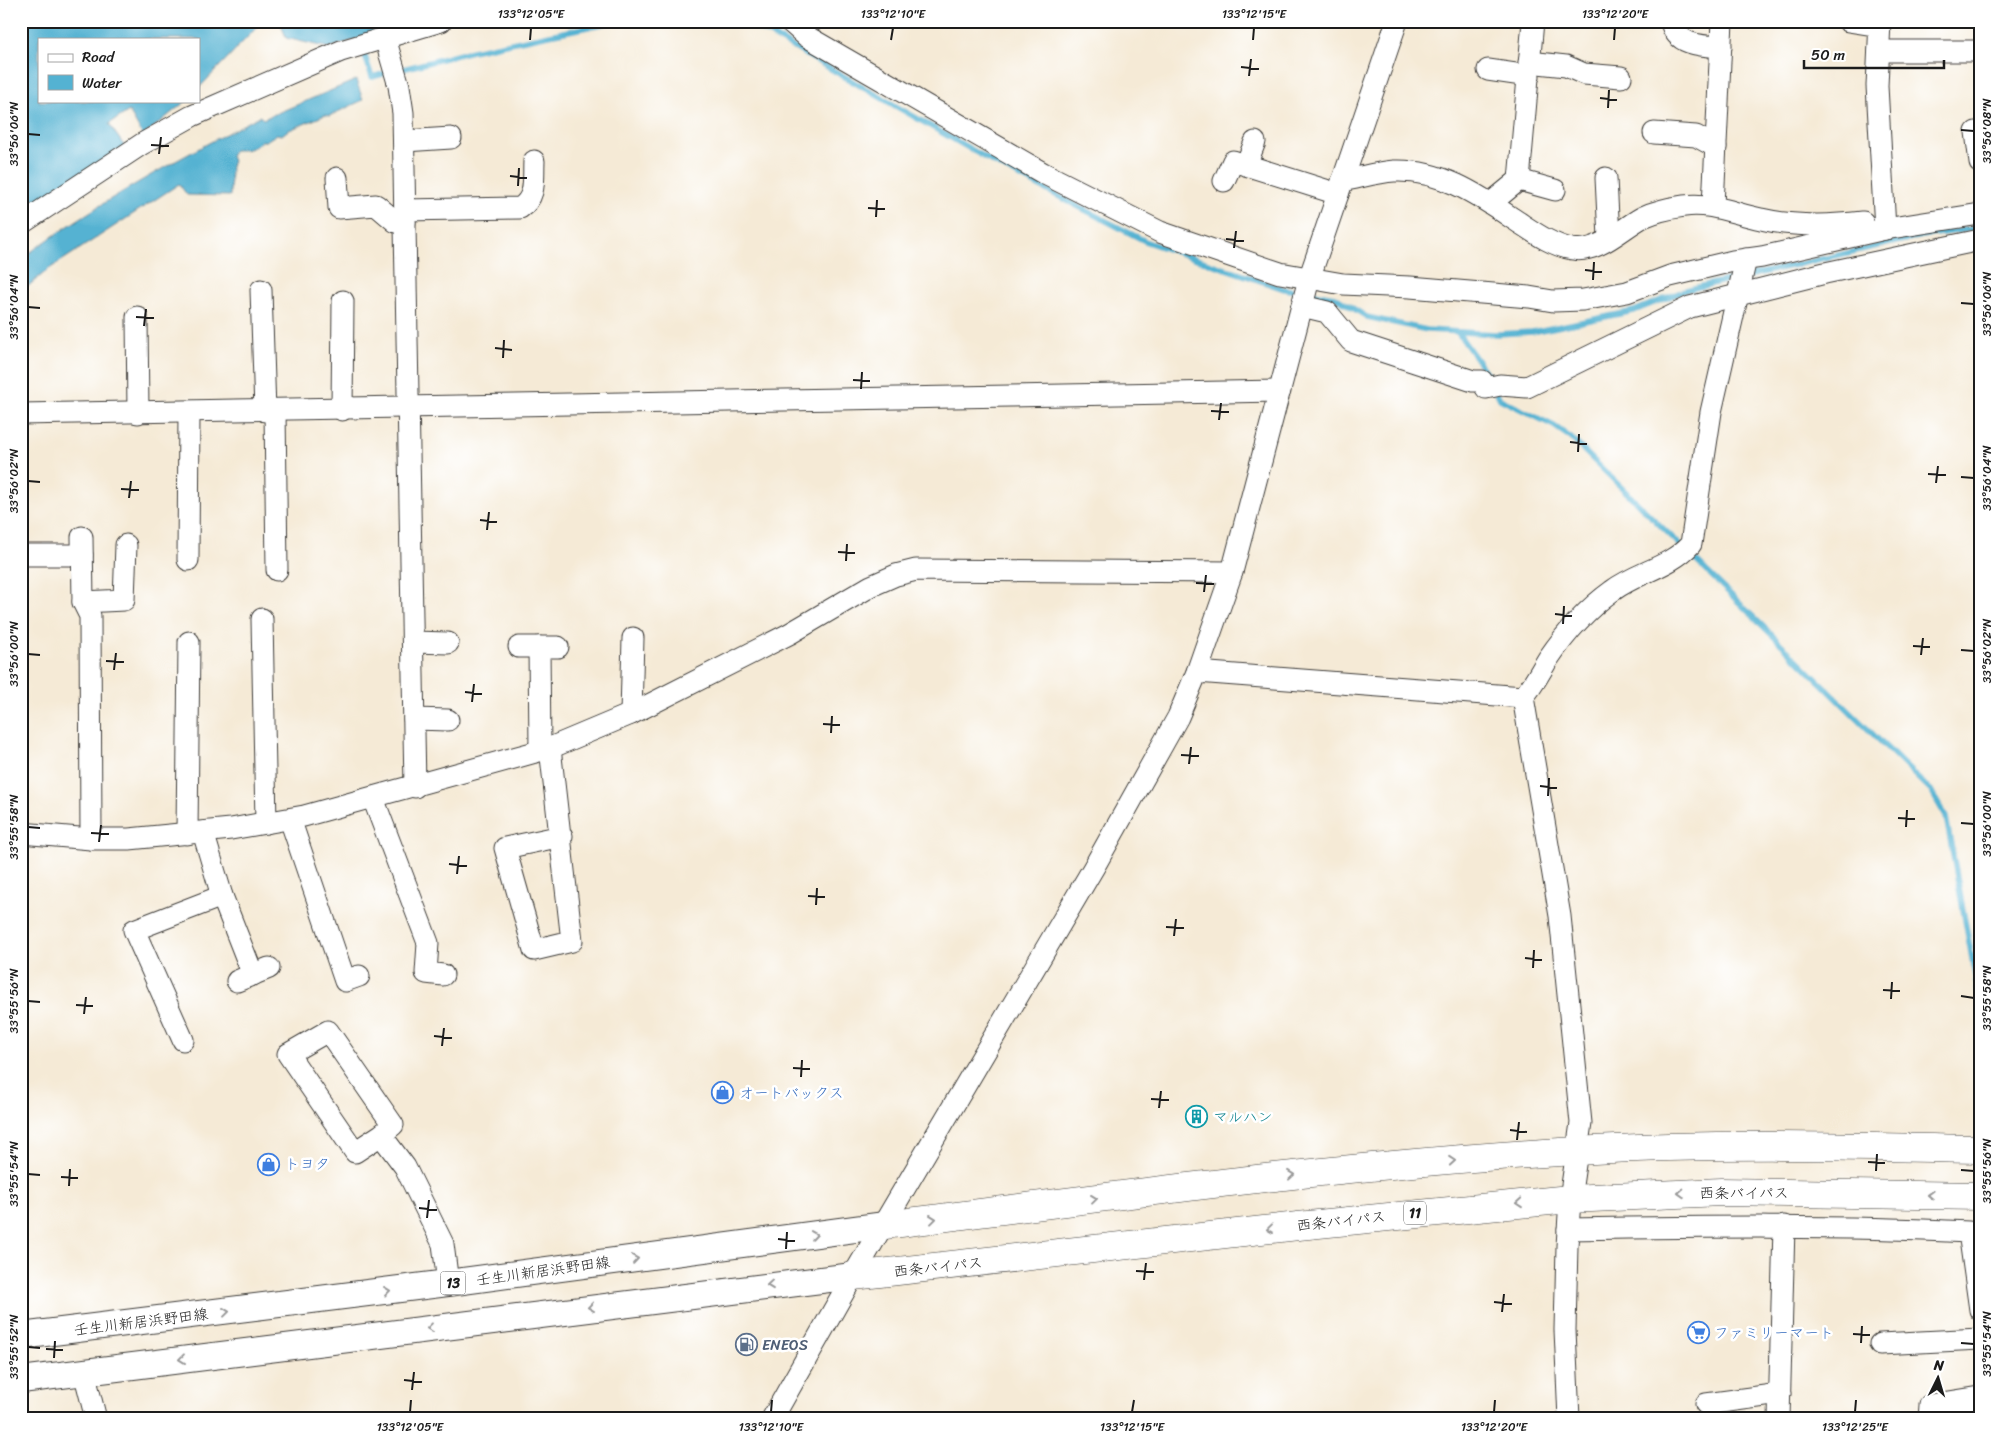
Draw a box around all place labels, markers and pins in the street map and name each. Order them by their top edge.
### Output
place label: オートバックス [739,1080,844,1106]
shop icon: オートバックス [711,1081,735,1105]
place label: マルハン [1213,1104,1272,1130]
building icon: マルハン [1185,1105,1209,1129]
place label: トヨタ [285,1151,330,1177]
shop icon: トヨタ [257,1152,281,1176]
place label: ファミリーマート [1714,1320,1834,1346]
supermarket icon: ファミリーマート [1686,1321,1710,1345]
place label: ENEOS [762,1332,809,1358]
fuel station icon: ENEOS [734,1333,758,1357]

